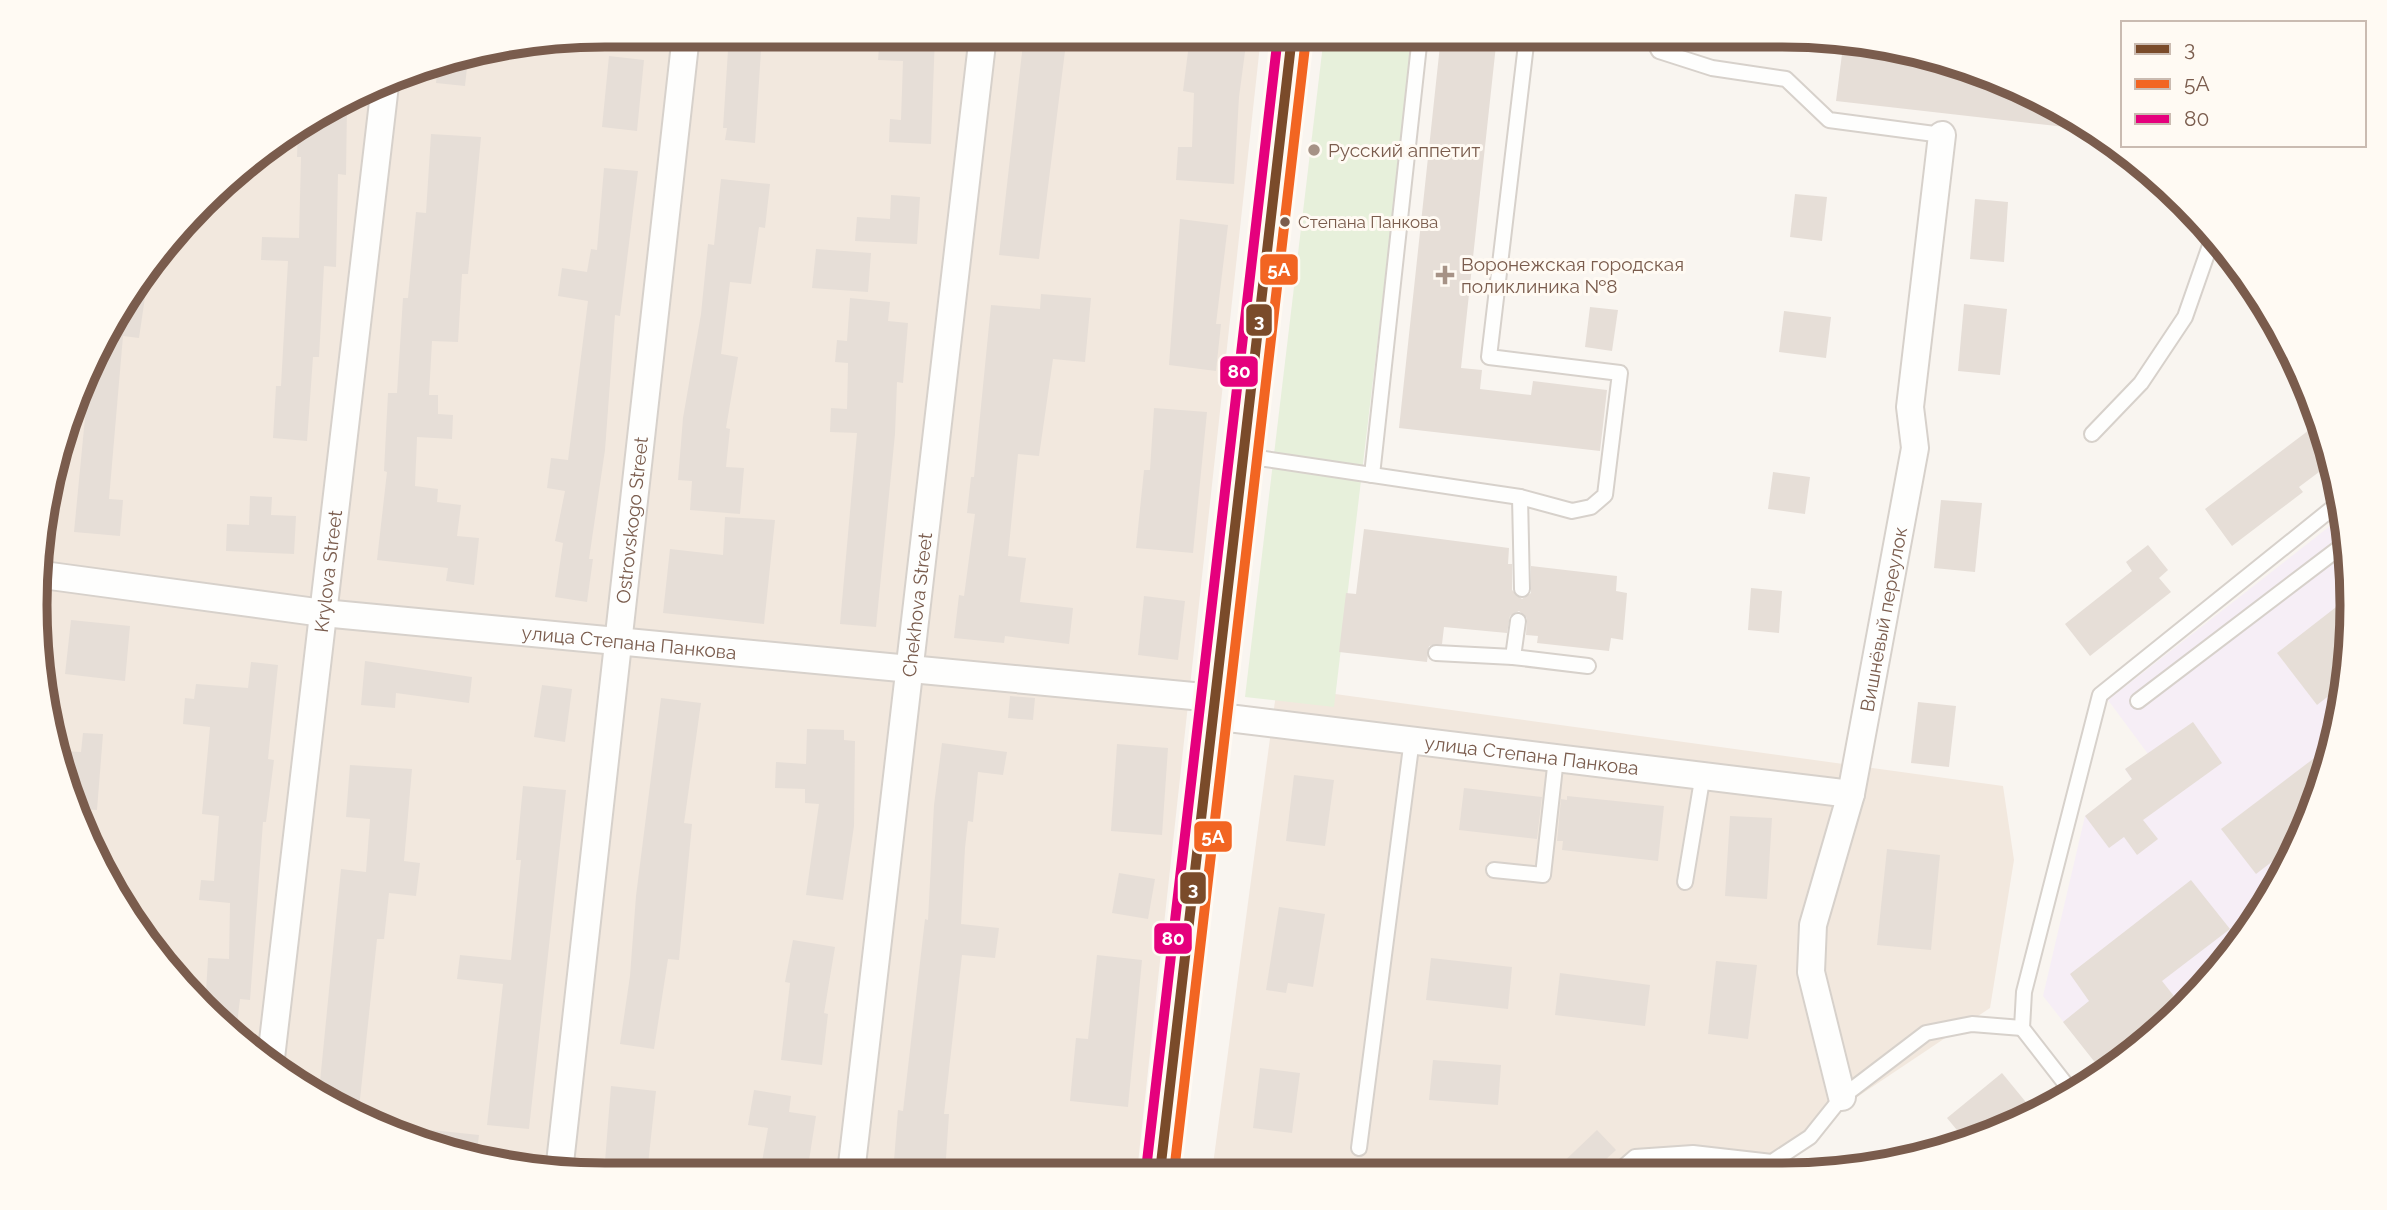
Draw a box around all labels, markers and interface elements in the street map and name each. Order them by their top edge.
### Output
legend [2121,21,2366,147]
text: 3 [2184,36,2195,61]
text: 5А [2184,71,2210,96]
text: 80 [2184,106,2209,131]
place label: Русский аппетит [1328,139,1480,161]
marker: Русский аппетит [1306,142,1322,158]
place label: Степана Панкова [1298,212,1438,232]
marker: Степана Панкова [1278,215,1292,229]
line badge: 5А [1259,253,1299,286]
place label: Воронежская городская поликлиника №8 [1461,253,1684,297]
text: 5А [1267,258,1291,280]
marker: Воронежская городская поликлиника №8 [1435,265,1455,285]
line badge: 3 [1245,303,1273,337]
text: 3 [1254,309,1264,331]
line badge: 80 [1219,355,1259,388]
text: 80 [1227,360,1251,382]
street label: Ostrovskogo Street [612,435,652,605]
street label: Krylova Street [310,508,346,634]
street label: Вишнёвый переулок [1855,525,1911,713]
street label: Chekhova Street [898,531,936,678]
street label: улица Степана Панкова [521,621,737,663]
street label: улица Степана Панкова [1423,731,1640,779]
line badge: 5А [1193,820,1233,853]
text: 5А [1201,825,1225,847]
line badge: 3 [1179,871,1207,905]
text: 3 [1188,877,1198,899]
line badge: 80 [1153,922,1193,955]
text: 80 [1161,927,1185,949]

